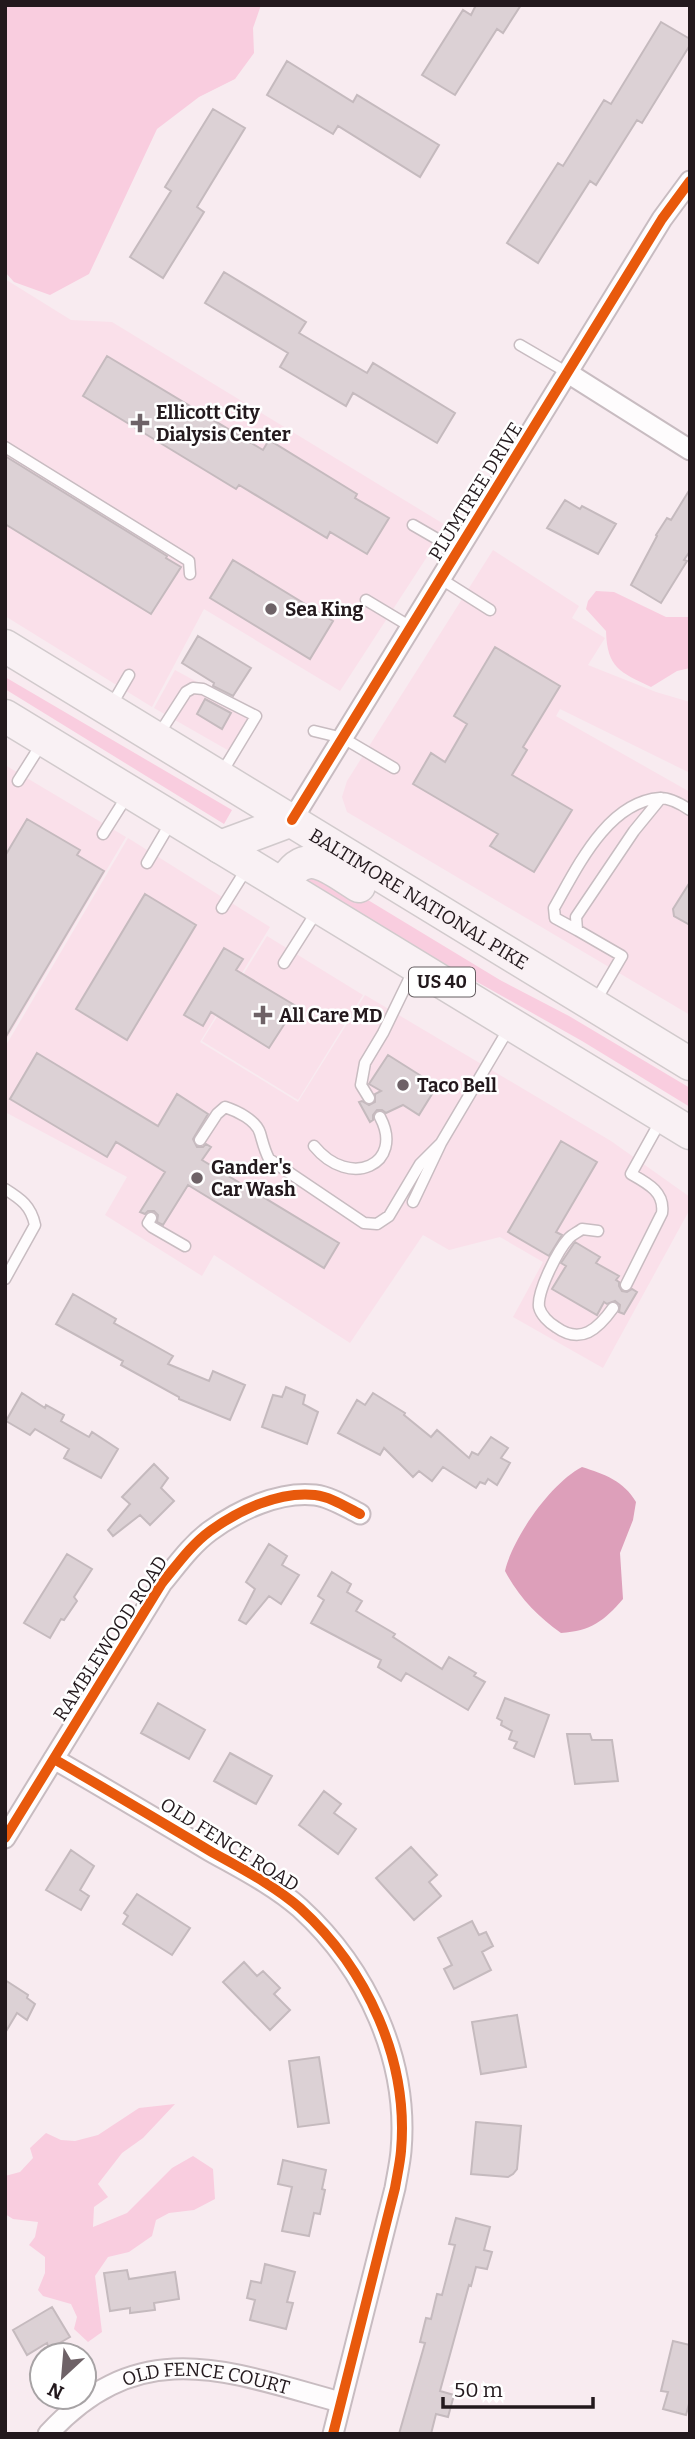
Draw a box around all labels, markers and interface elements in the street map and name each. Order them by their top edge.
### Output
place label: Ellicott City Dialysis Center [156,401,291,446]
marker: Ellicott City Dialysis Center [130,413,150,433]
street label: PLUMTREE DRIVE [424,418,527,565]
place label: Sea King [285,598,364,621]
marker: Sea King [263,601,279,617]
street label: BALTIMORE NATIONAL PIKE [305,824,532,975]
road number: US 40 [409,967,475,996]
place label: All Care MD [279,1004,383,1027]
marker: All Care MD [253,1005,273,1025]
place label: Taco Bell [417,1074,497,1097]
marker: Taco Bell [395,1077,411,1093]
place label: Gander's Car Wash [211,1156,296,1201]
marker: Gander's Car Wash [189,1170,205,1186]
street label: RAMBLEWOOD ROAD [48,1551,172,1725]
street label: OLD FENCE ROAD [156,1792,303,1896]
north arrow [28,2341,98,2411]
street label: OLD FENCE COURT [119,2358,292,2399]
scale bar [443,2366,594,2410]
text: N [44,2377,67,2404]
text: 50 m [454,2377,503,2403]

